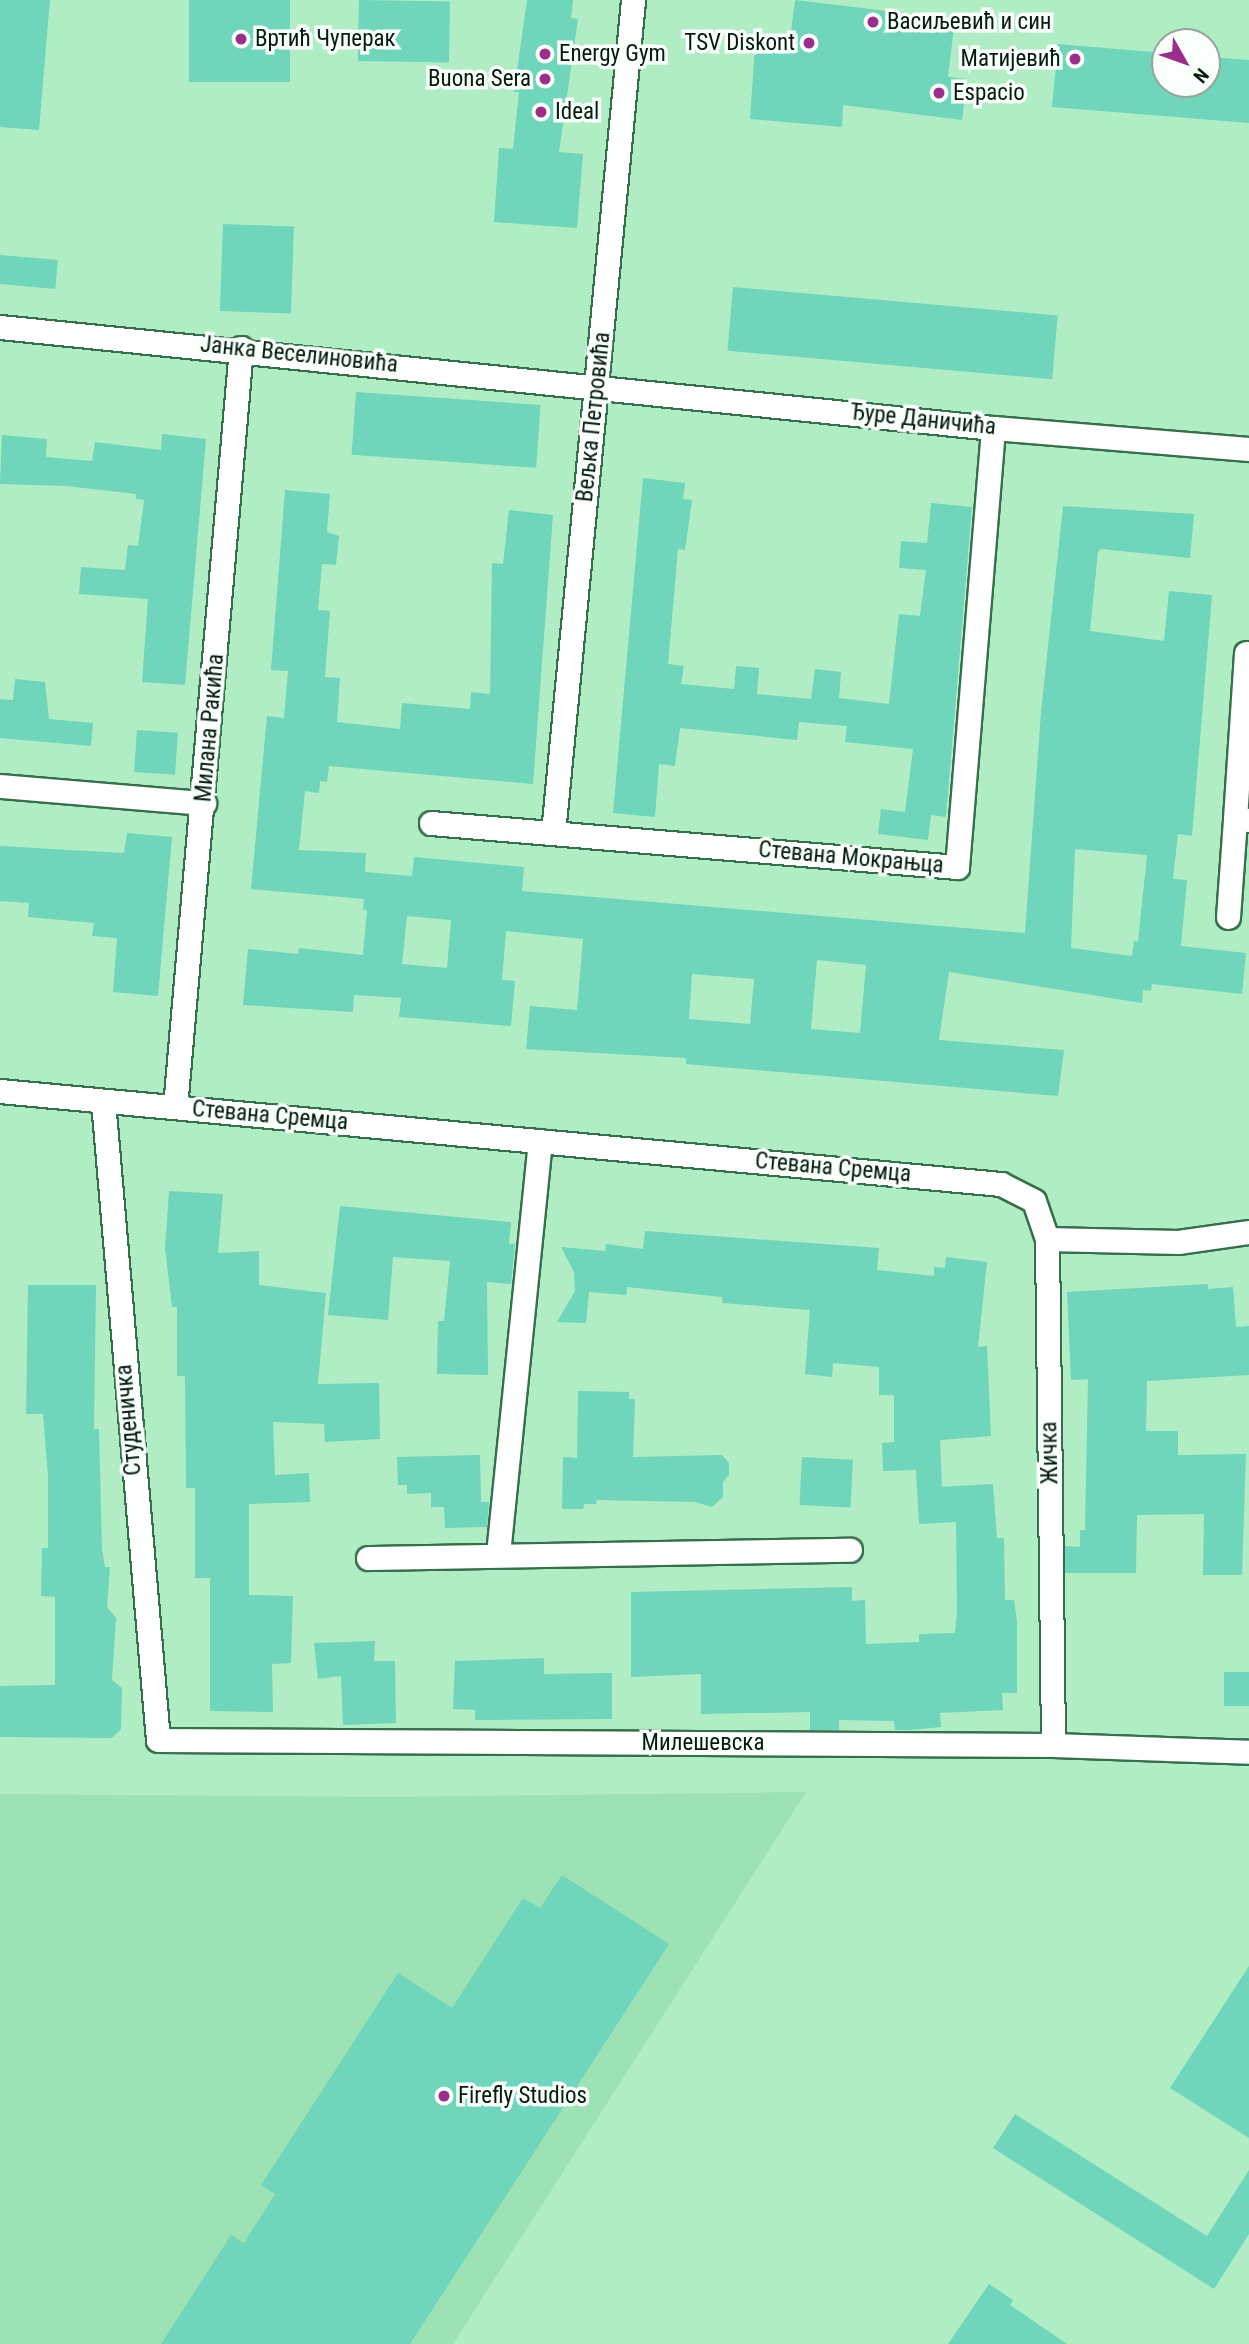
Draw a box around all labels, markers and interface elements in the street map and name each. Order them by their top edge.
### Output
place label: Васиљевић и син [887,8,1052,36]
marker: Васиљевић и син [865,14,881,30]
place label: Вртић Чуперак [255,25,396,53]
north arrow [1151,28,1221,98]
place label: TSV Diskont [684,29,795,57]
marker: Вртић Чуперак [233,31,249,47]
marker: TSV Diskont [801,35,817,51]
place label: Energy Gym [559,40,666,68]
place label: Матијевић [961,45,1061,73]
marker: Energy Gym [537,46,553,62]
marker: Матијевић [1067,51,1083,67]
text: N [1188,64,1213,87]
place label: Buona Sera [428,65,531,93]
marker: Buona Sera [537,71,553,87]
place label: Espacio [953,79,1025,107]
marker: Espacio [931,85,947,101]
place label: Ideal [555,98,599,126]
marker: Ideal [533,104,549,120]
street label: Јанка Веселиновића [199,331,399,379]
street label: Вељка Петровића [571,331,617,503]
street label: Ђуре Даничића [849,399,997,441]
street label: Милана Ракића [190,653,230,803]
street label: Стевана Мокрањца [757,836,945,880]
street label: Стевана Сремца [191,1095,349,1137]
street label: Стевана Сремца [754,1147,912,1189]
street label: Студеничка [110,1363,148,1477]
street label: Жичка [1036,1421,1064,1485]
street label: Милешевска [642,1729,764,1757]
place label: Firefly Studios [458,2082,587,2110]
marker: Firefly Studios [436,2088,452,2104]

